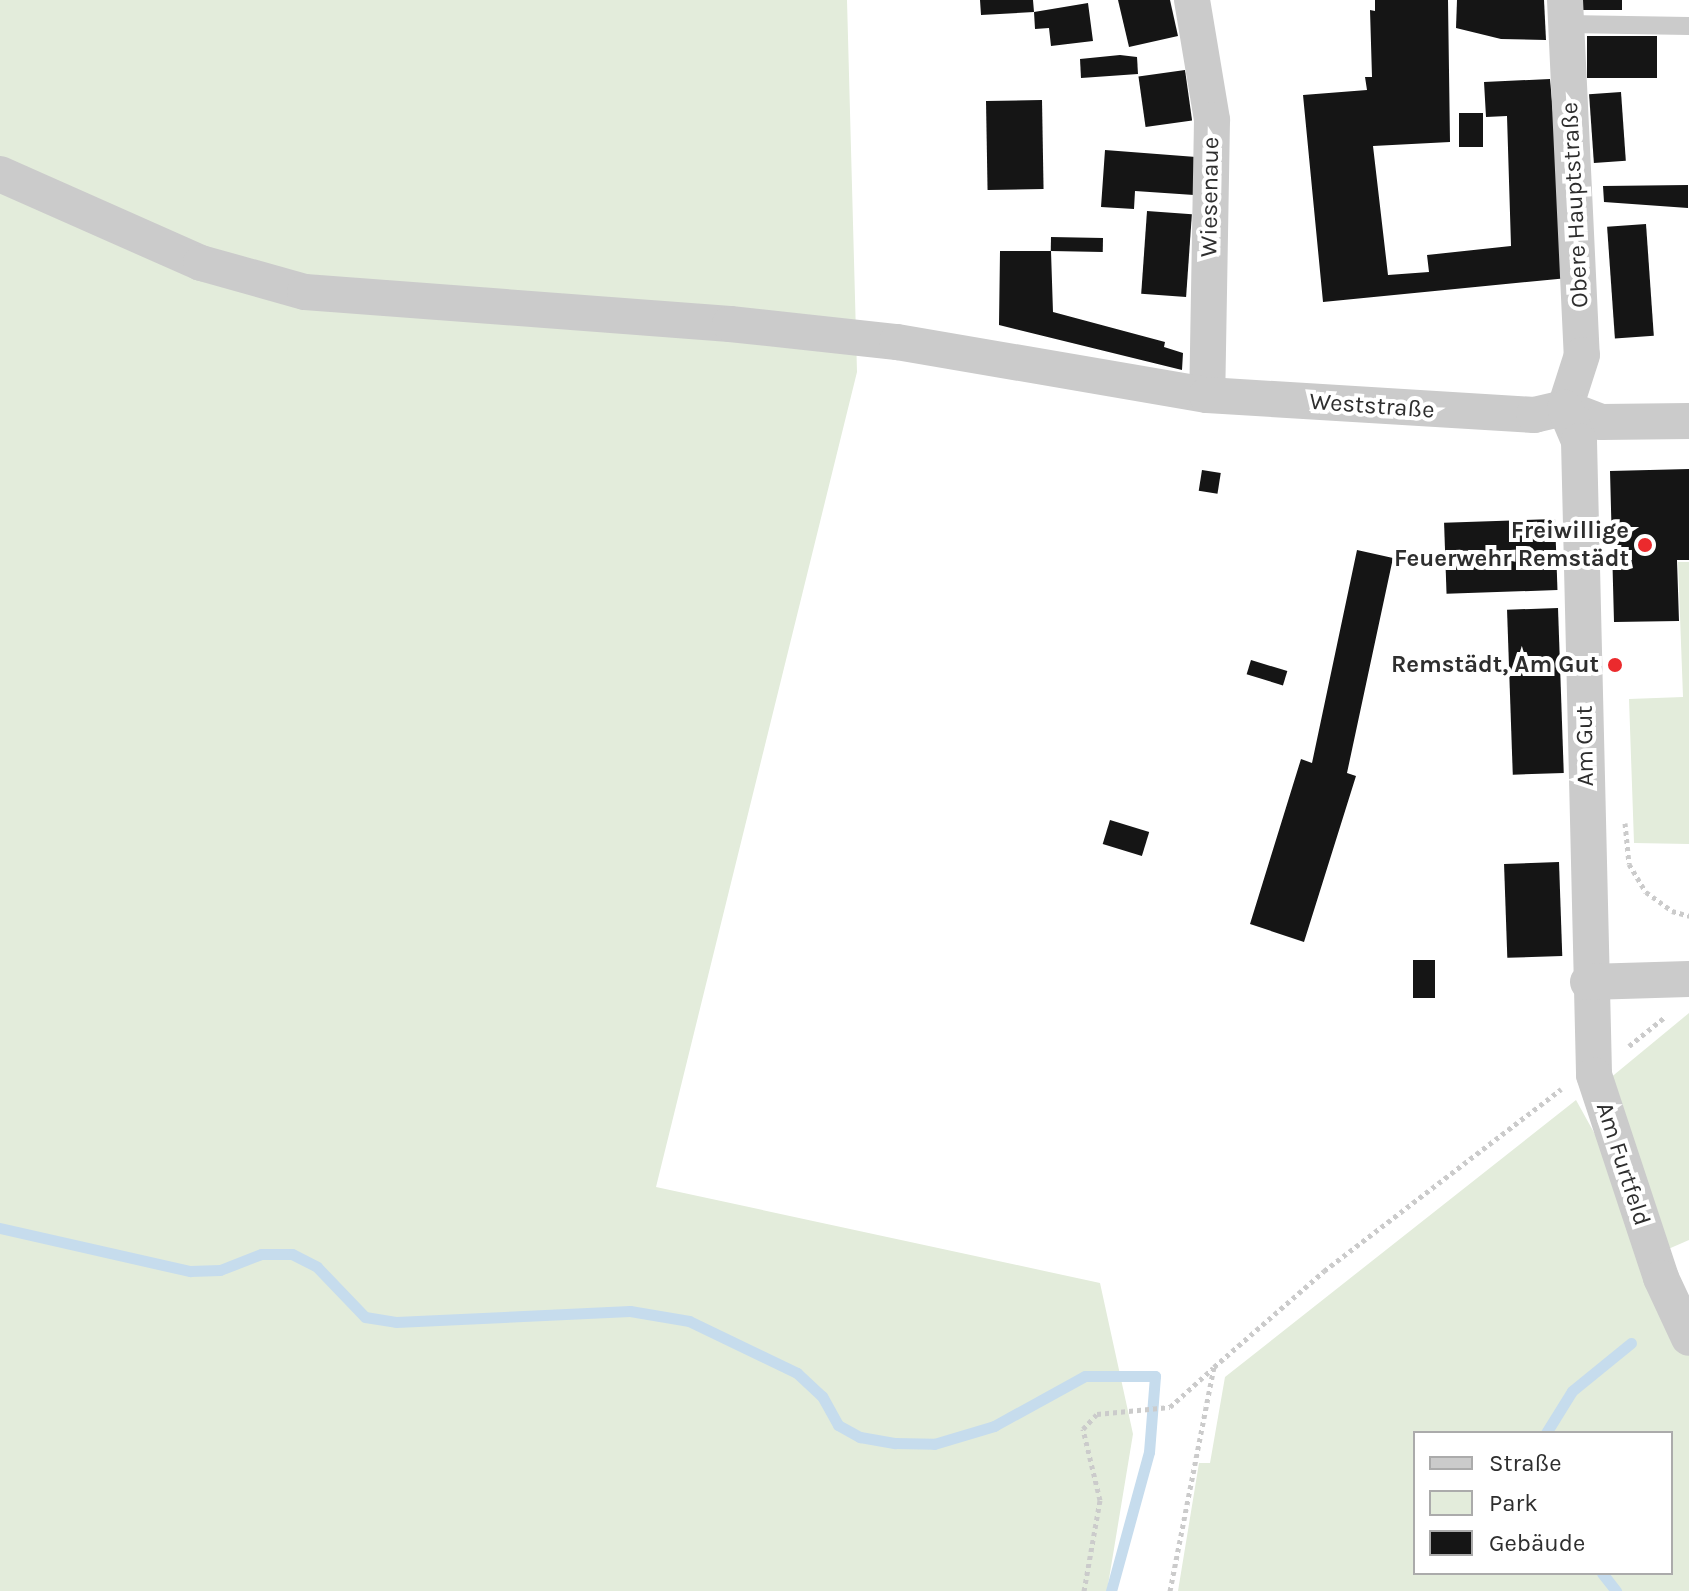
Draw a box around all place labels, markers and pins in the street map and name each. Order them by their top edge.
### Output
place label: Freiwillige Feuerwehr Remstädt [1394,517,1629,573]
marker: Freiwillige Feuerwehr Remstädt [1636,536,1654,554]
place label: Remstädt, Am Gut [1391,651,1599,679]
marker: Remstädt, Am Gut [1606,656,1624,674]

